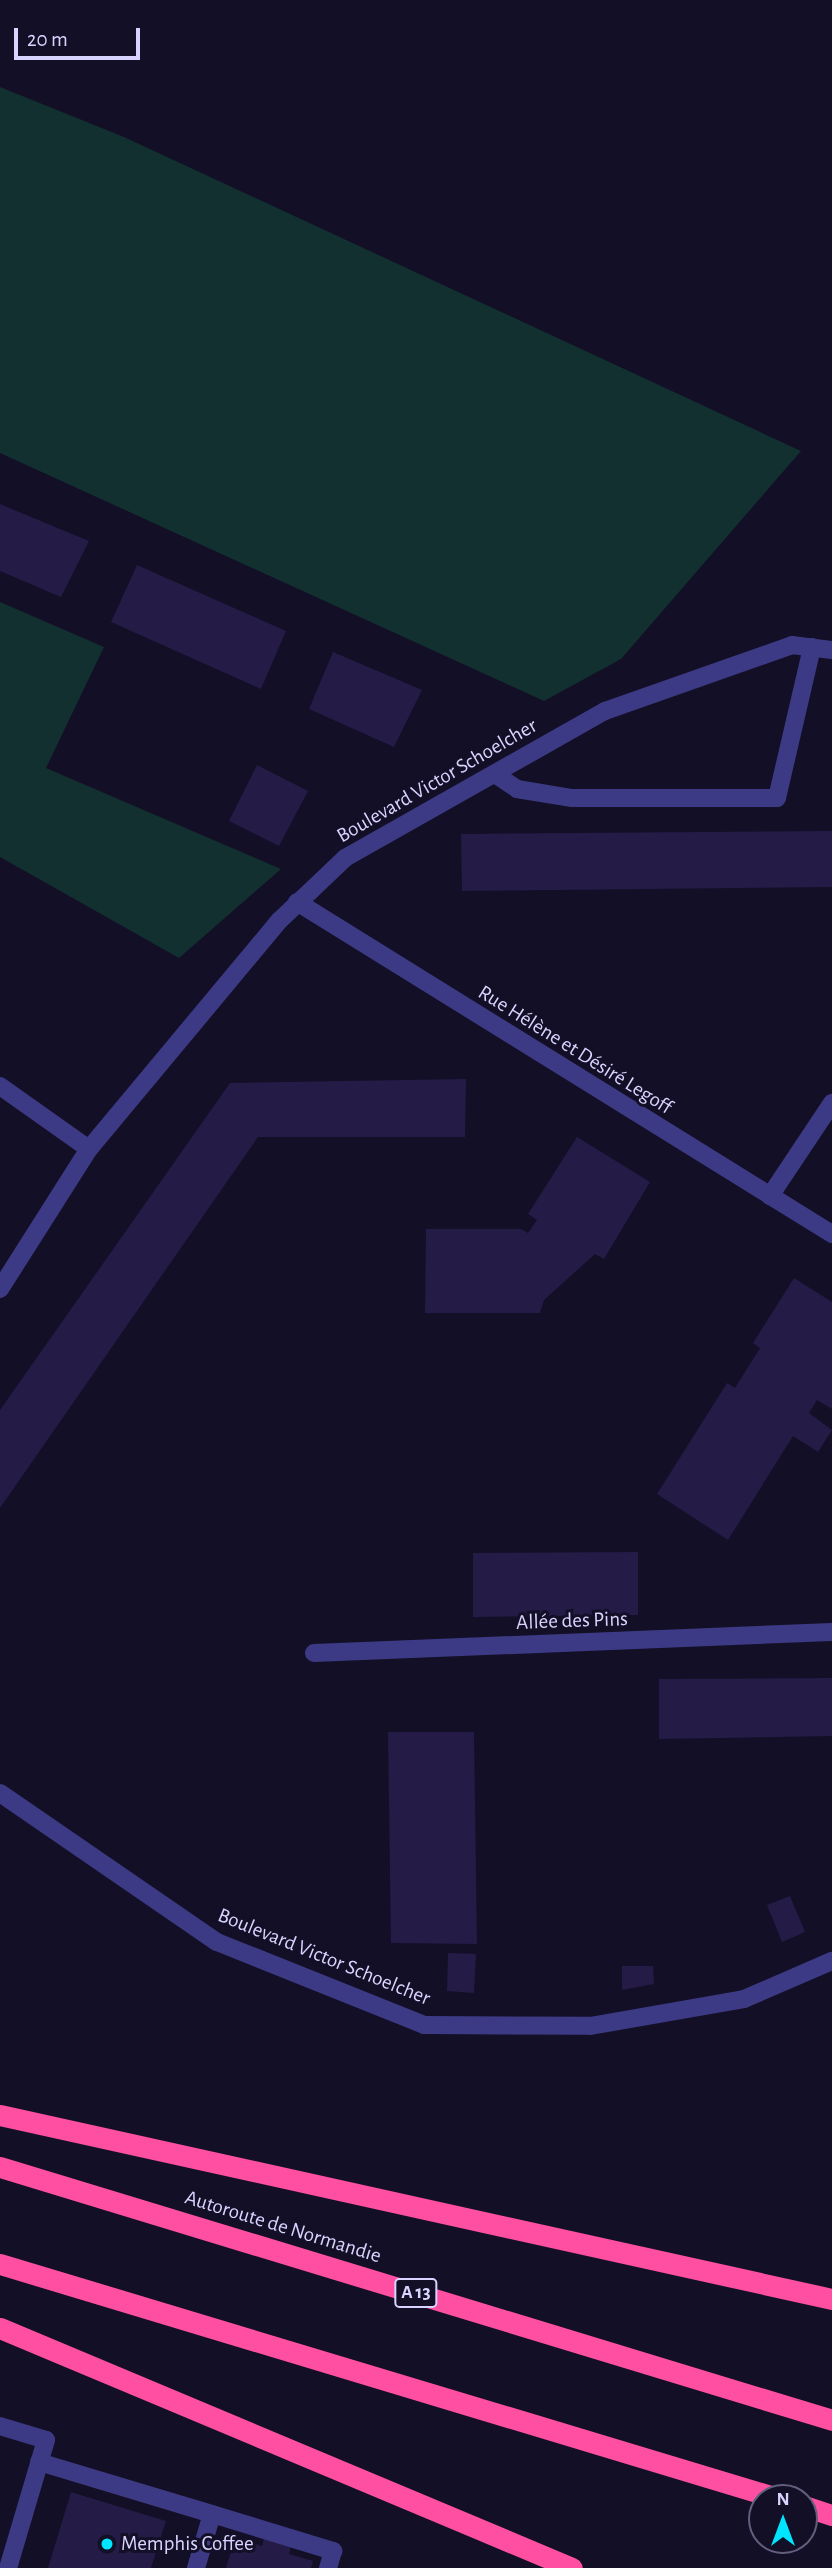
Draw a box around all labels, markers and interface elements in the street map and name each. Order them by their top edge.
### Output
scale bar [18,14,144,58]
text: 20 m [27,29,68,50]
street label: Boulevard Victor Schoelcher [332,713,542,849]
street label: Rue Hélène et Désiré Legoff [473,980,677,1120]
street label: Allée des Pins [516,1606,628,1636]
street label: Boulevard Victor Schoelcher [214,1903,434,2011]
street label: Autoroute de Normandie [182,2185,384,2269]
road number: A 13 [393,2278,439,2308]
north arrow [748,2484,818,2554]
text: N [776,2490,790,2509]
place label: Memphis Coffee [121,2531,254,2557]
marker: Memphis Coffee [99,2536,115,2552]

